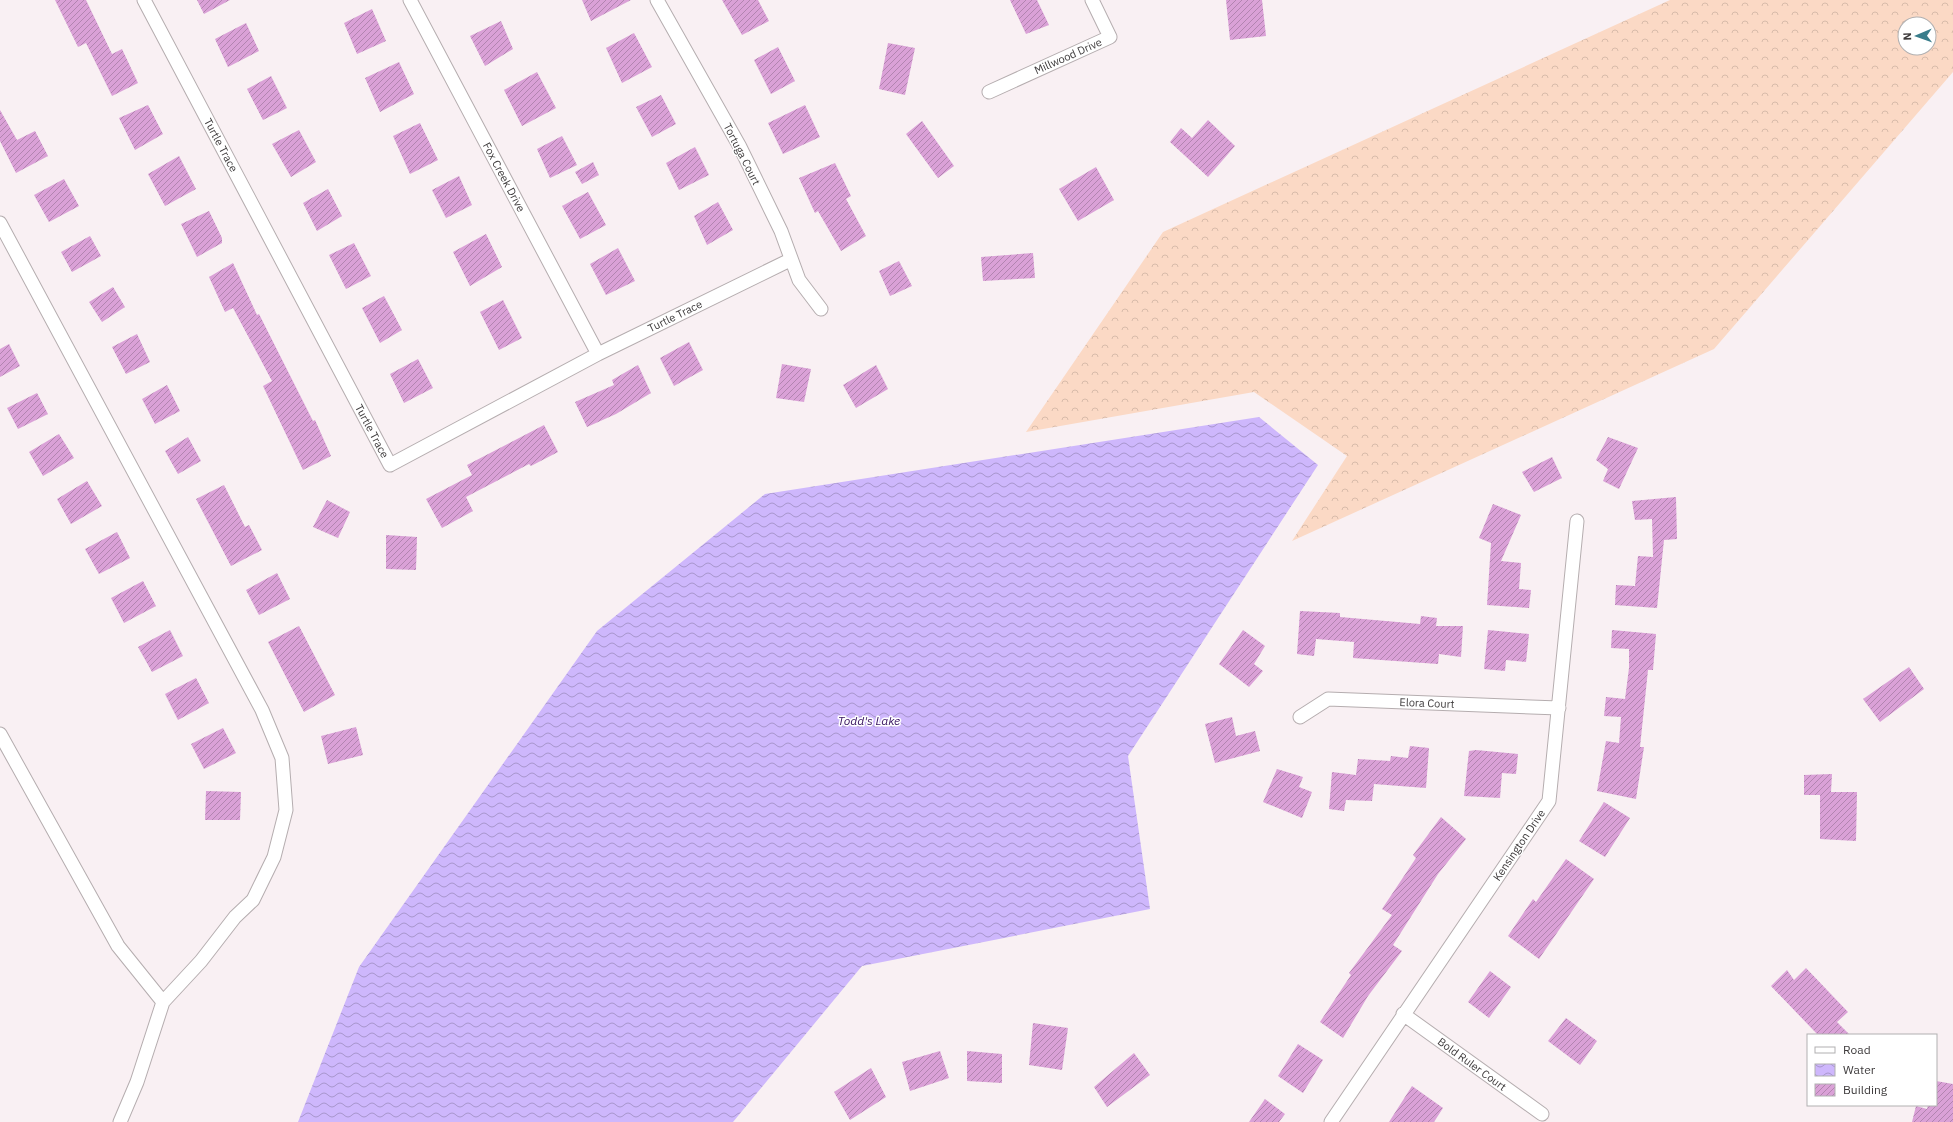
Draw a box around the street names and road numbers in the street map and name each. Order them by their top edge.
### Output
street label: Millwood Drive [1032,35,1104,77]
street label: Turtle Trace [201,116,241,174]
street label: Tortuga Court [720,121,764,187]
street label: Fox Creek Drive [480,140,528,214]
street label: Turtle Trace [646,297,704,335]
street label: Turtle Trace [352,402,392,460]
street label: Elora Court [1399,695,1455,711]
street label: Kensington Drive [1490,806,1548,884]
street label: Bold Ruler Court [1435,1034,1509,1094]

